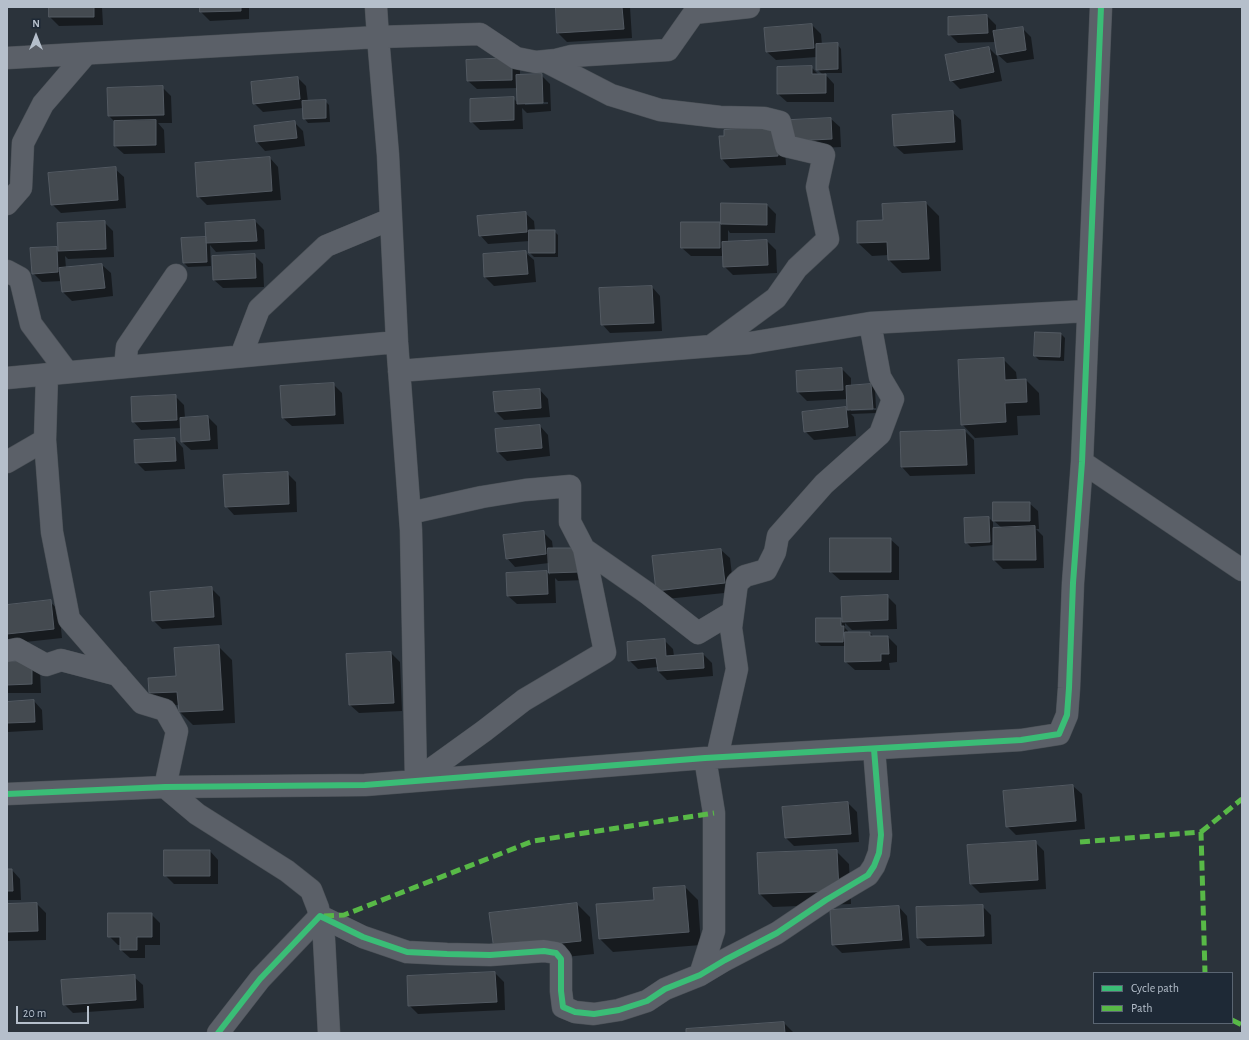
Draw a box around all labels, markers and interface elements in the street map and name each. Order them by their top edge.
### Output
north arrow [16,16,56,56]
text: N [32,18,40,29]
legend [1093,972,1233,1024]
text: Cycle path [1131,982,1179,994]
scale bar [18,998,91,1024]
text: Path [1131,1002,1153,1014]
text: 20 m [23,1007,46,1019]

